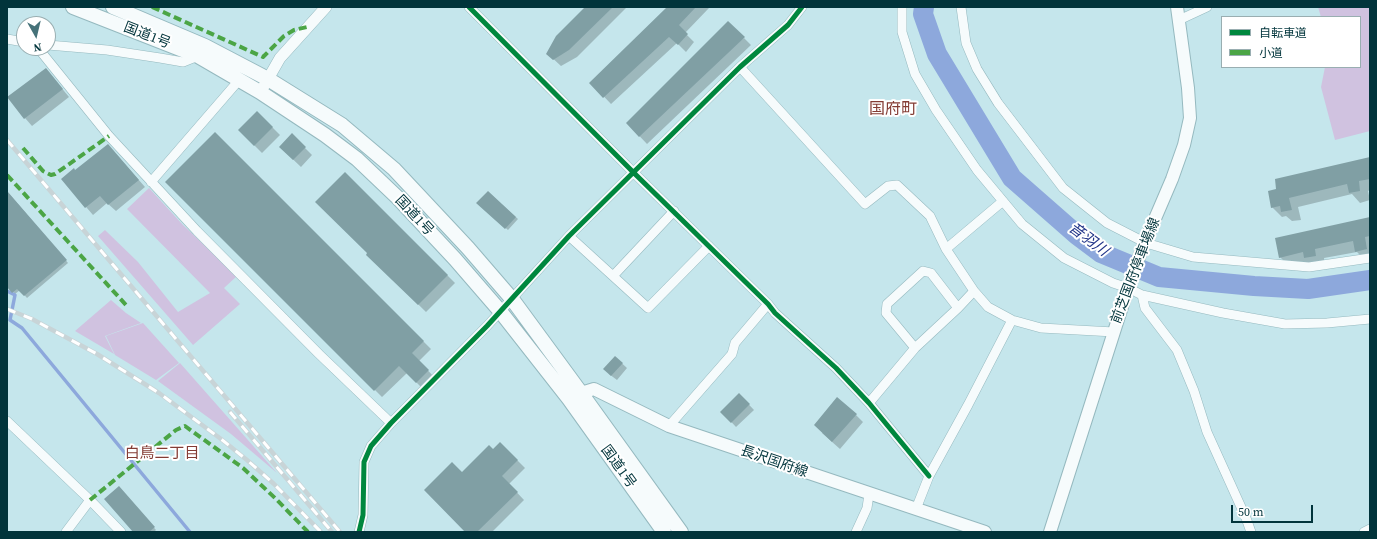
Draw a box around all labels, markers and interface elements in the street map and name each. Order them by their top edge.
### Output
north arrow [16,16,56,56]
legend [1221,16,1361,68]
street label: 国道1号 [121,19,173,53]
text: 自転車道 [1259,25,1307,41]
text: N [33,39,43,55]
text: 小道 [1259,45,1283,61]
district label: 国府町 [869,100,917,120]
street label: 国道1号 [391,192,437,240]
street label: 前芝国府停車場線 [1108,216,1164,326]
water label: 音羽川 [1065,219,1111,261]
street label: 国道1号 [597,442,639,492]
street label: 長沢国府線 [738,443,810,481]
district label: 白鳥二丁目 [125,445,199,463]
scale bar [1233,497,1315,523]
text: 50 m [1238,504,1264,520]

